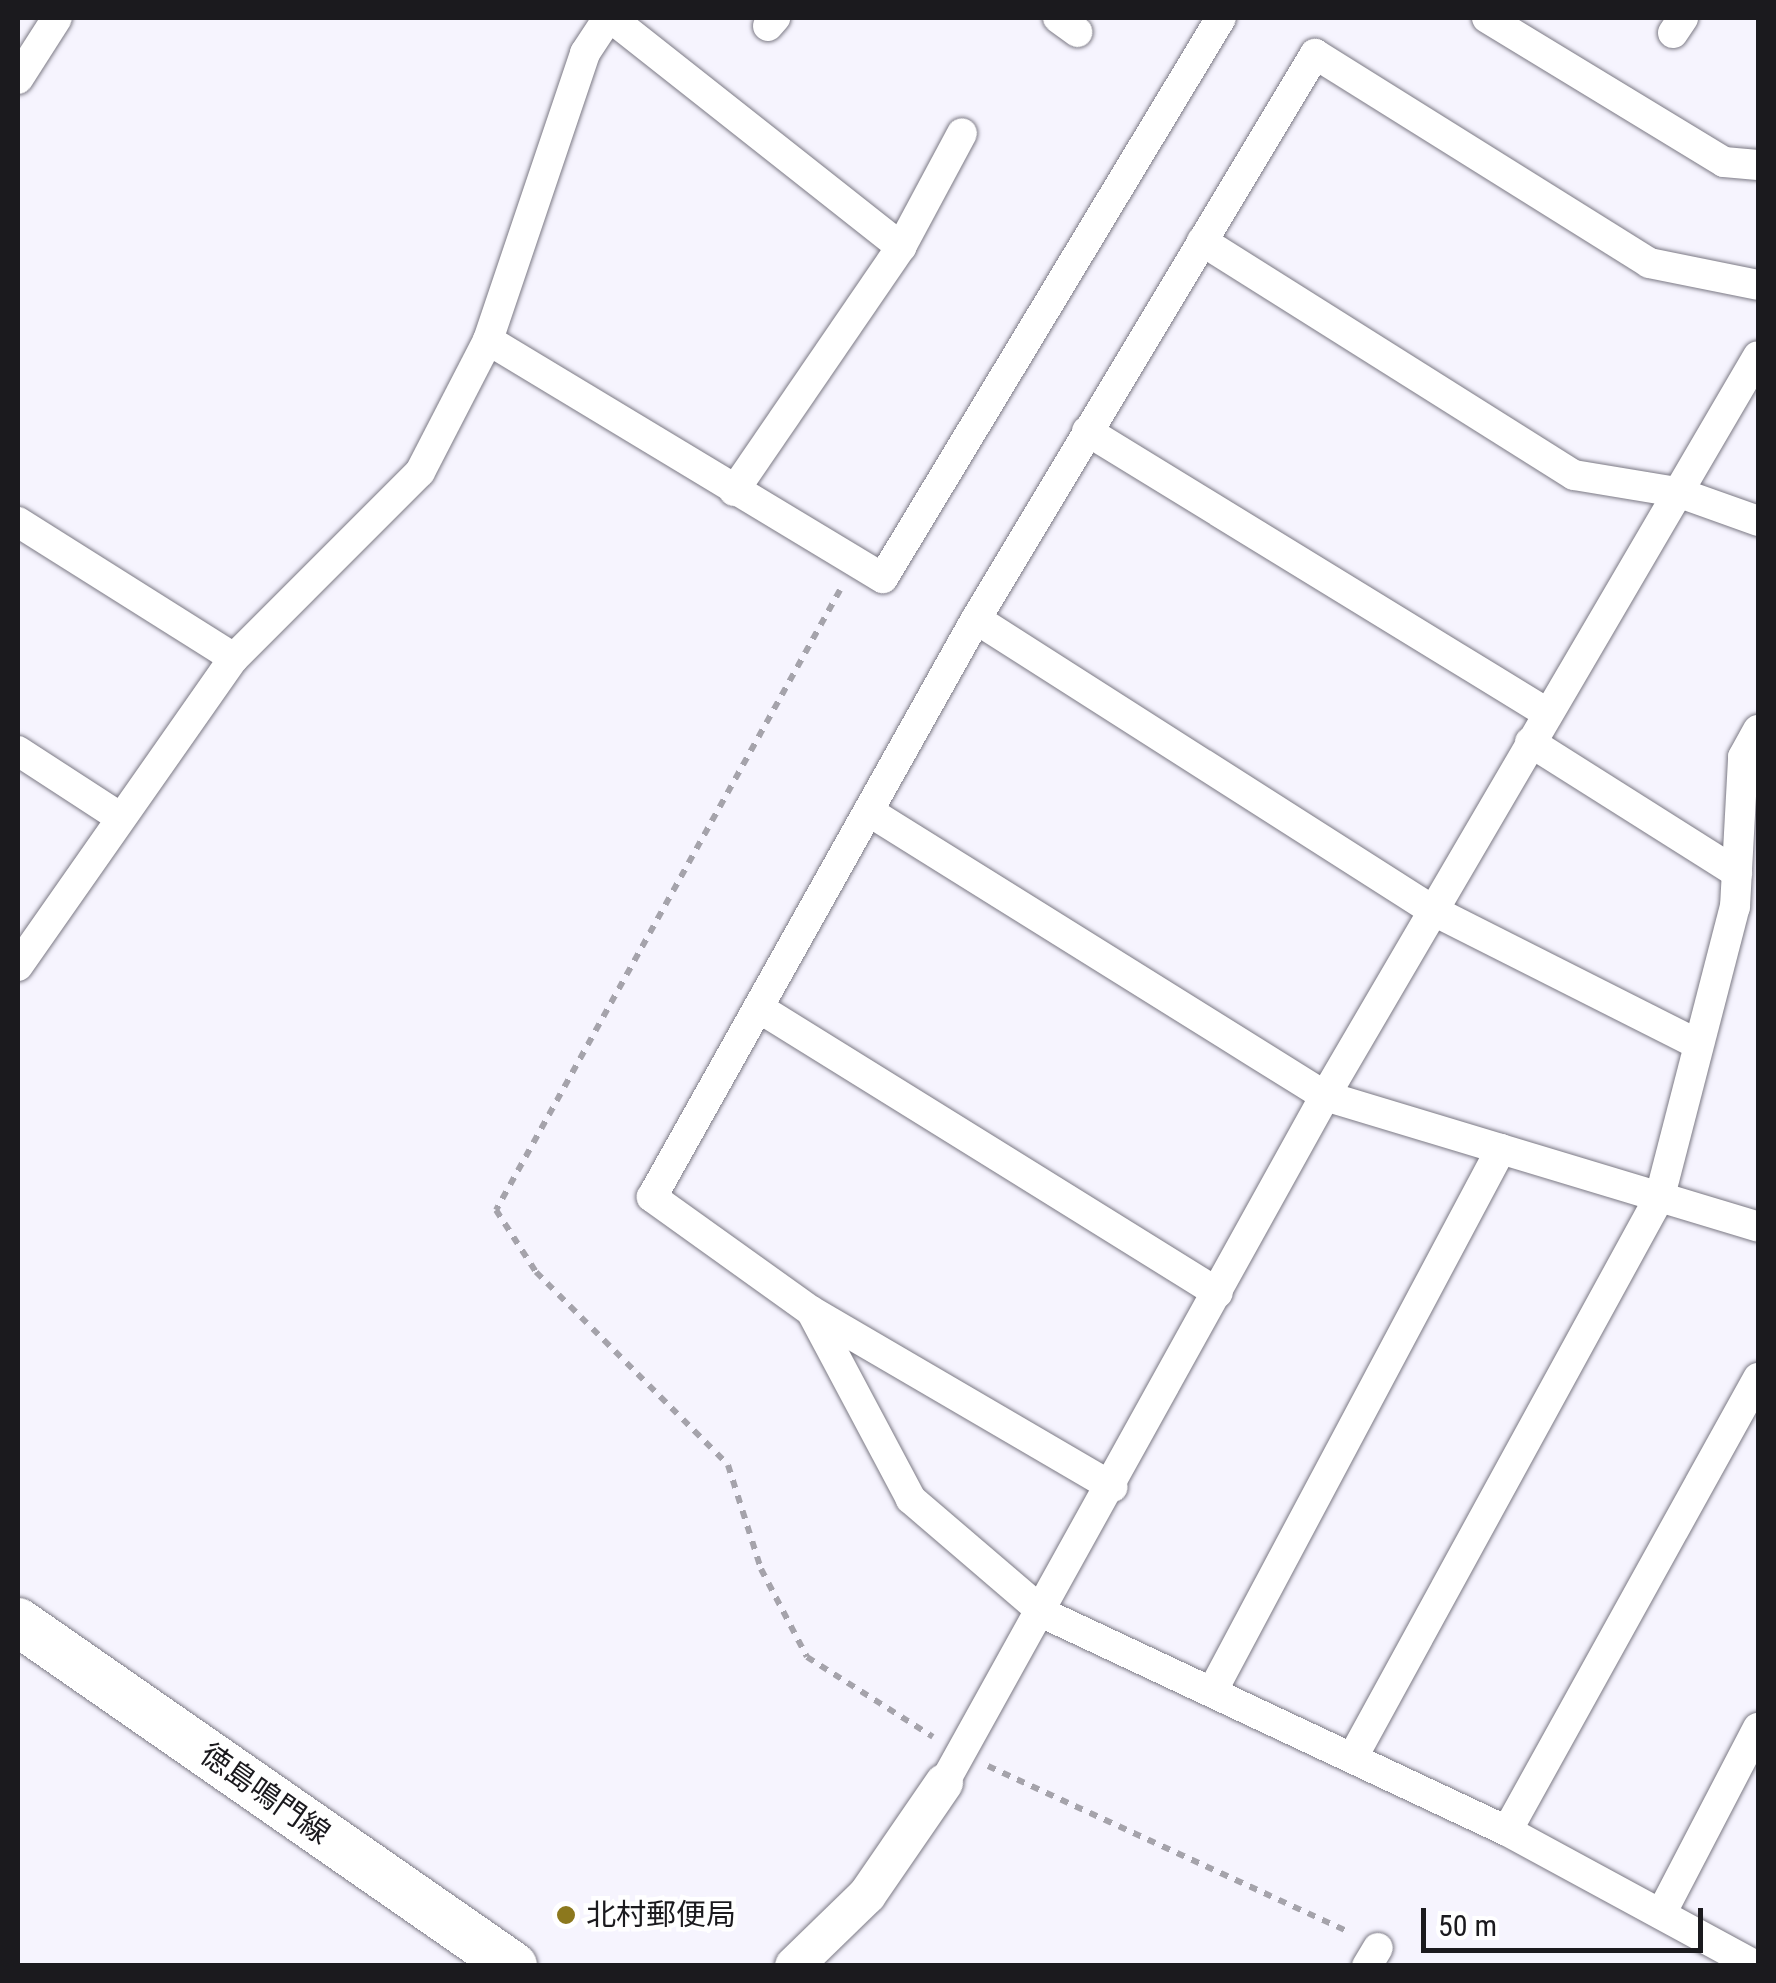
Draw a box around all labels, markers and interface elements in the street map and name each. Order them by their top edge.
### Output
street label: 徳島鳴門線 [193,1736,337,1852]
scale bar [1426,1888,1708,1950]
place label: 北村郵便局 [586,1897,736,1933]
marker: 北村郵便局 [555,1904,577,1926]
text: 50 m [1438,1908,1497,1943]

